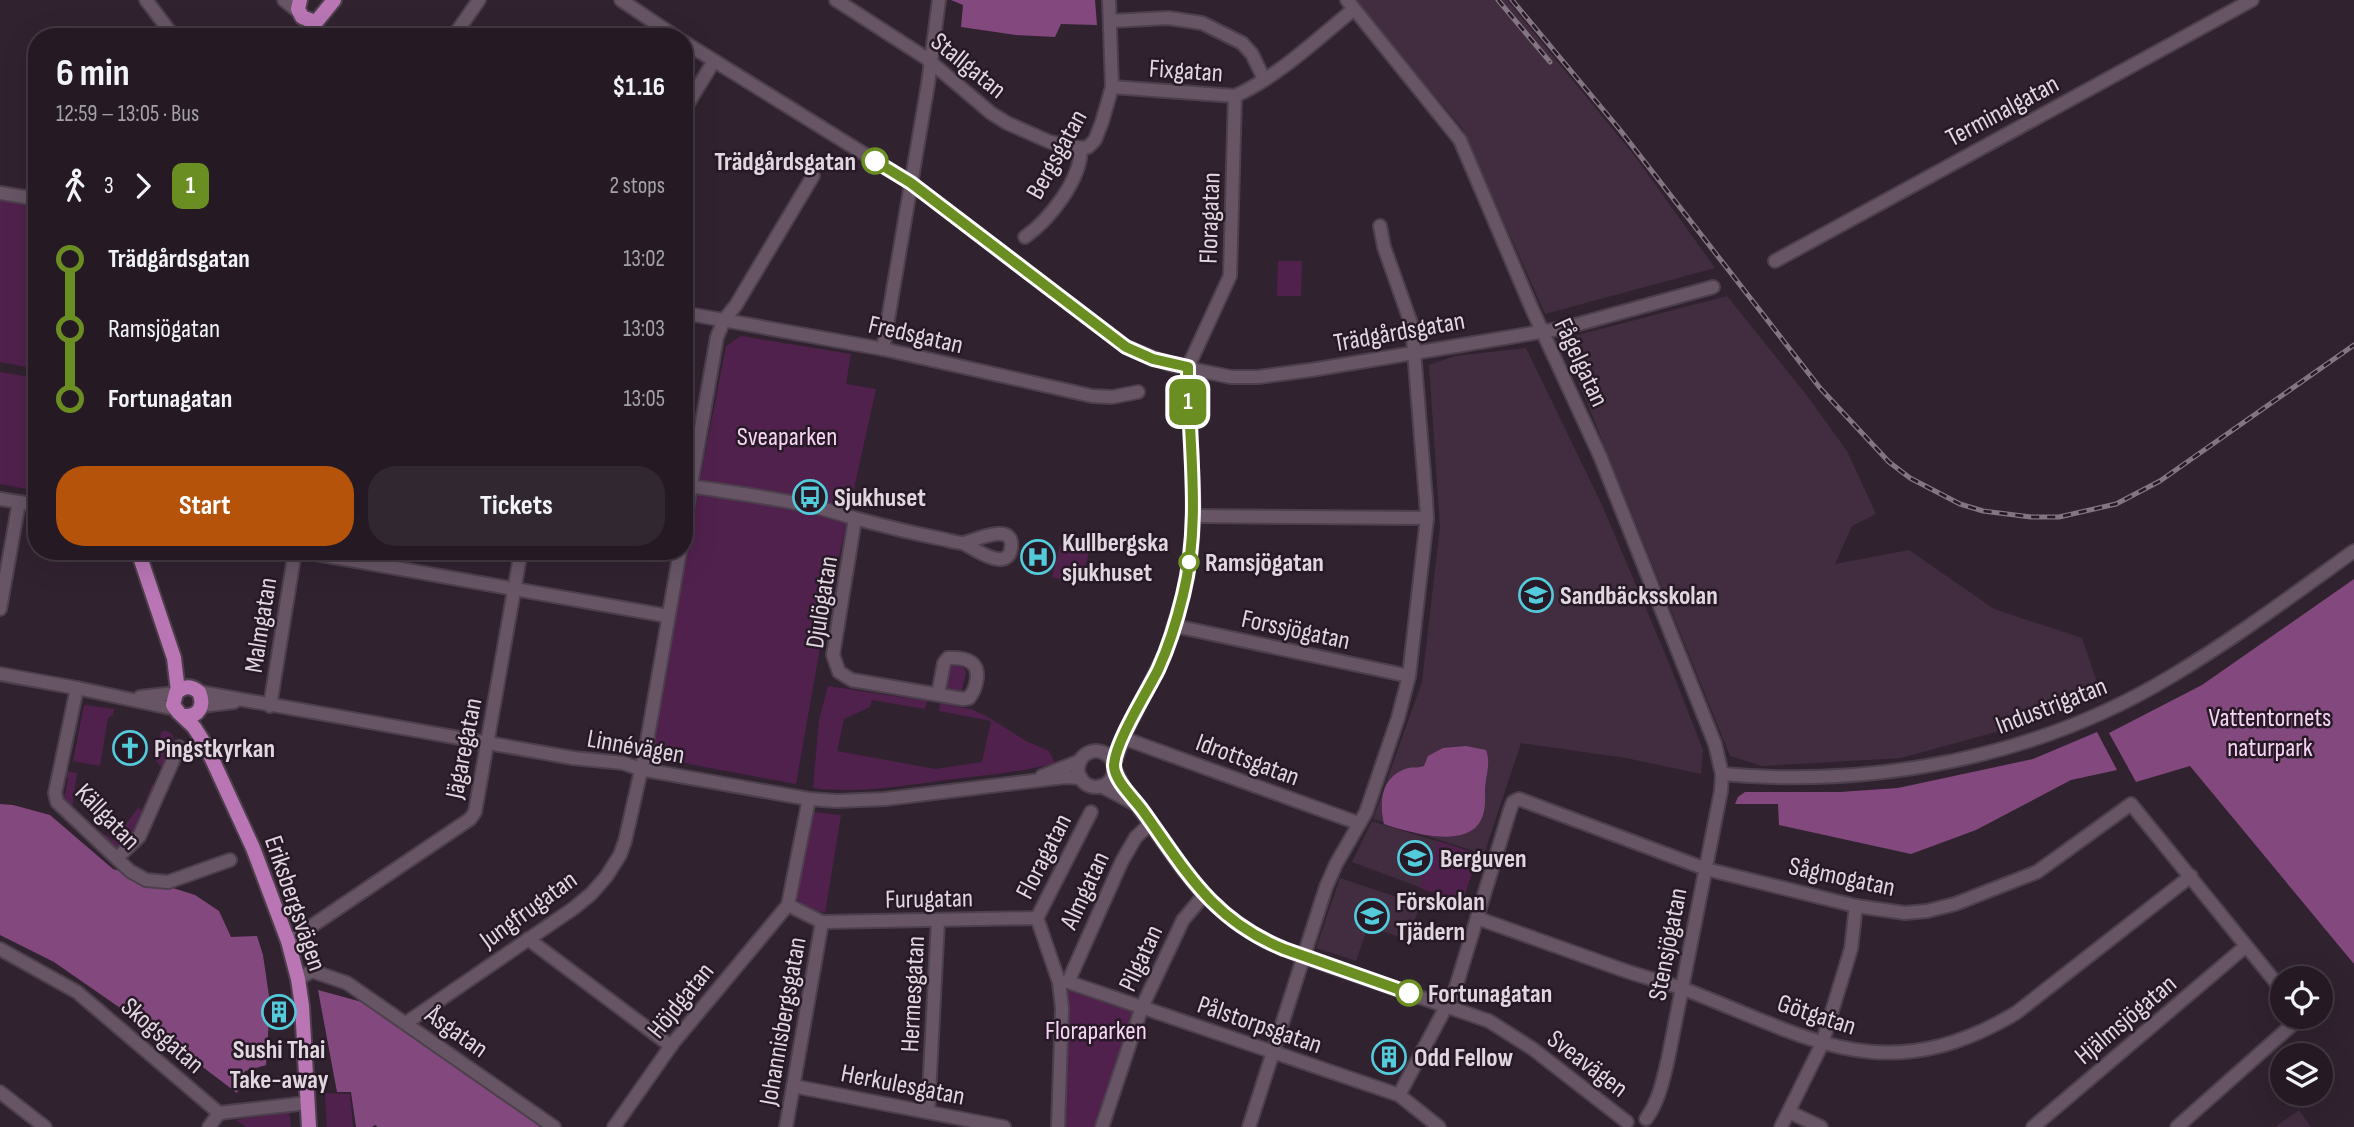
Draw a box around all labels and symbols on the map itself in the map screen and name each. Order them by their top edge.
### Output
street label: Stallgatan [924,27,1012,106]
street label: Fixgatan [1148,53,1224,90]
street label: Terminalgatan [1941,69,2064,154]
street label: Bergsgatan [1020,105,1094,205]
place label: Trädgårdsgatan [714,147,856,178]
marker: Trädgårdsgatan [862,148,888,174]
street label: Floragatan [1193,172,1228,264]
street label: Trädgårdsgatan [1331,306,1467,359]
street label: Fredsgatan [865,310,966,361]
street label: Fågelgatan [1547,314,1615,412]
line badge: 1 [1165,379,1211,425]
park label: Sveaparken [737,422,837,453]
bus stop icon: Sjukhuset [791,478,829,516]
place label: Sjukhuset [834,483,926,514]
place label: Kullbergska sjukhuset [1062,528,1169,589]
hospital icon: Kullbergska sjukhuset [1019,538,1057,576]
place label: Ramsjögatan [1205,548,1324,579]
marker: Ramsjögatan [1179,552,1199,572]
street label: Djulögatan [800,554,845,651]
street label: Malmgatan [239,575,284,675]
school or university icon: Sandbäcksskolan [1517,576,1555,614]
place label: Sandbäcksskolan [1560,581,1718,612]
street label: Forssjögatan [1239,604,1353,657]
street label: Industrigatan [1992,671,2112,742]
street label: Jägaregatan [439,695,489,802]
park label: Vattentornets naturpark [2209,703,2331,764]
street label: Linnévägen [585,724,687,771]
street label: Idrottsgatan [1192,727,1303,793]
church icon: Pingstkyrkan [111,729,149,767]
place label: Pingstkyrkan [154,734,275,765]
street label: Källgatan [68,777,146,857]
street label: Floragatan [1010,809,1079,905]
street label: Eriksbergsvägen [257,832,332,975]
school or university icon: Berguven [1396,839,1434,877]
place label: Berguven [1440,844,1527,875]
street label: Almgatan [1054,847,1117,935]
street label: Sågmogatan [1786,851,1898,904]
street label: Jungfrugatan [473,865,584,956]
street label: Furugatan [885,883,973,916]
street label: Stensjögatan [1642,885,1695,1003]
place label: Förskolan Tjädern [1396,887,1485,948]
school or university icon: Förskolan Tjädern [1353,897,1391,935]
street label: Pilgatan [1113,921,1170,997]
street label: Johannisbergsgatan [753,935,814,1109]
street label: Hermesgatan [895,935,932,1053]
street label: Höjdgatan [641,957,721,1045]
street label: Hjälmsjögatan [2069,969,2183,1072]
place label: Fortunagatan [1428,979,1552,1010]
marker: Fortunagatan [1396,980,1422,1006]
street label: Götgatan [1773,988,1860,1043]
street label: Pålstorpsgatan [1193,990,1326,1061]
street label: Skogsgatan [114,992,210,1081]
building icon: Sushi Thai Take-away [260,993,298,1031]
street label: Åsgatan [418,999,493,1065]
park label: Floraparken [1045,1016,1147,1047]
street label: Sveavägen [1541,1024,1633,1104]
place label: Sushi Thai Take-away [229,1035,329,1096]
building icon: Odd Fellow [1370,1038,1408,1076]
place label: Odd Fellow [1414,1043,1513,1074]
street label: Herkulesgatan [838,1058,967,1113]

